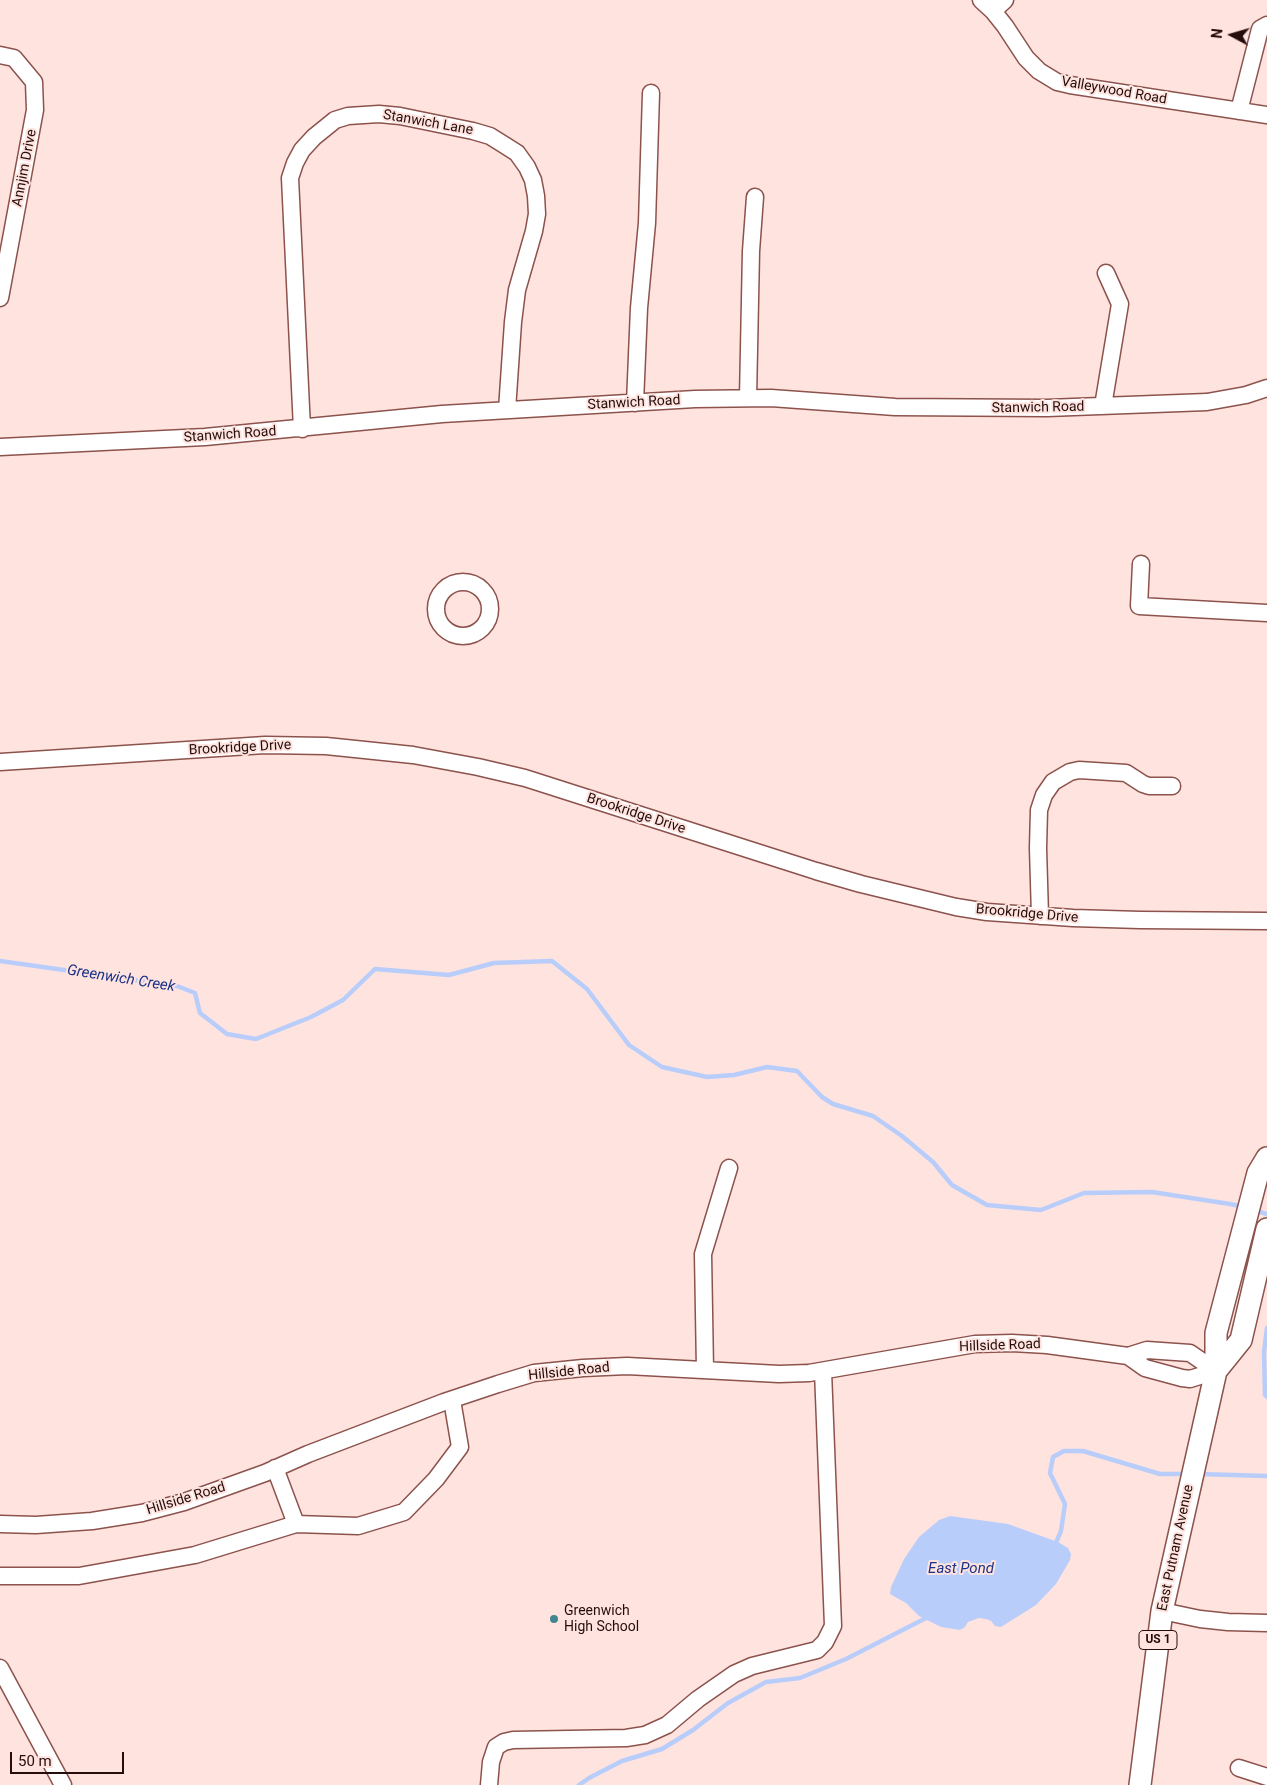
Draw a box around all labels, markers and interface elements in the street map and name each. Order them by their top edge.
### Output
north arrow [1207,10,1257,60]
text: N [1209,28,1226,39]
street label: Valleywood Road [1060,73,1168,109]
street label: Stanwich Lane [382,107,474,139]
street label: Annjim Drive [9,128,41,208]
street label: Stanwich Road [587,392,681,414]
street label: Stanwich Road [991,399,1085,417]
street label: Stanwich Road [183,423,277,447]
street label: Brookridge Drive [188,737,292,759]
street label: Brookridge Drive [585,790,687,838]
street label: Brookridge Drive [975,901,1079,927]
water label: Greenwich Creek [66,962,176,996]
street label: Hillside Road [959,1336,1041,1356]
street label: Hillside Road [527,1359,611,1385]
street label: Hillside Road [144,1479,228,1519]
street label: East Putnam Avenue [1154,1483,1198,1613]
water label: East Pond [928,1560,994,1578]
place label: Greenwich High School [564,1603,639,1635]
marker: Greenwich High School [548,1613,560,1625]
road number: US 1 [1139,1630,1177,1650]
scale bar [12,1742,126,1774]
text: 50 m [18,1752,52,1770]

